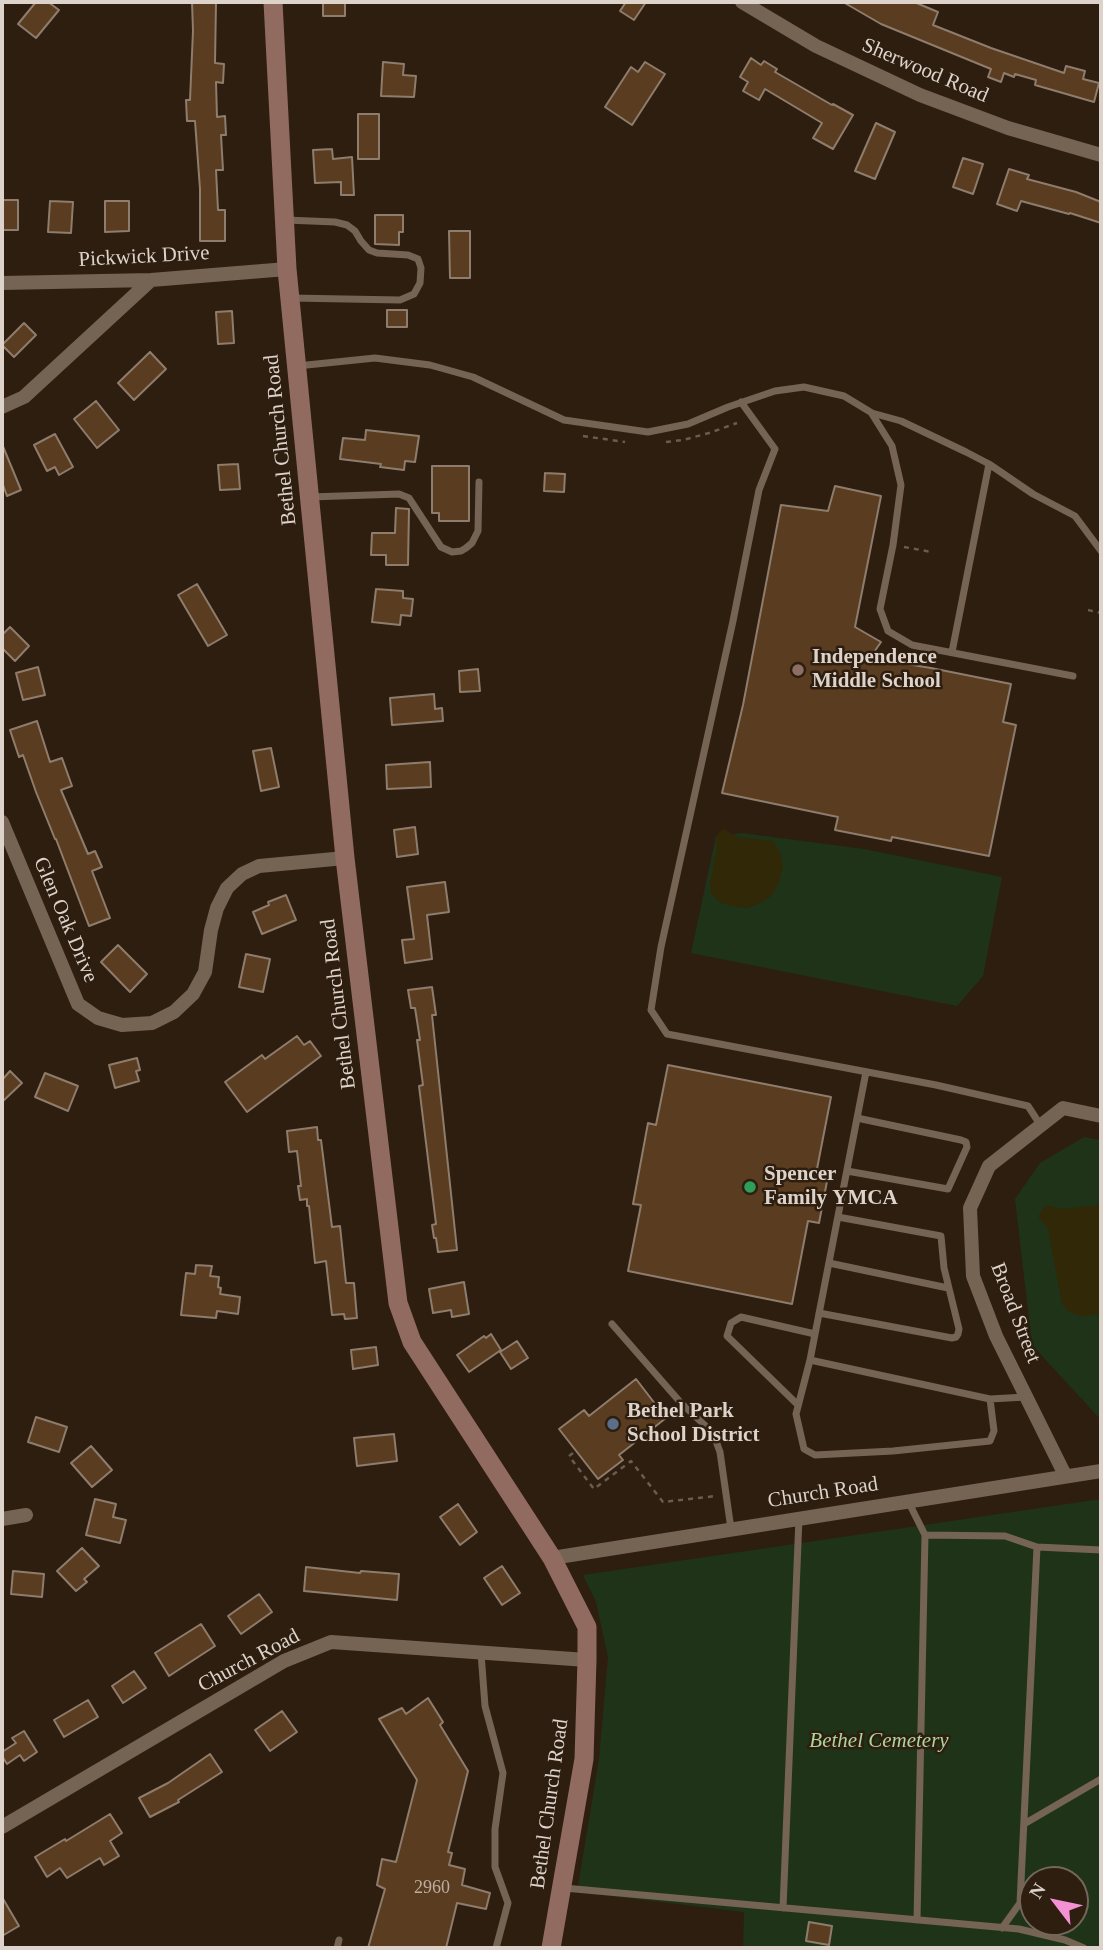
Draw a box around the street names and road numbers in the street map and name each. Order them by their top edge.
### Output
street label: Sherwood Road [858,33,992,109]
street label: Pickwick Drive [78,241,210,273]
street label: Bethel Church Road [260,353,302,527]
street label: Glen Oak Drive [27,853,103,987]
street label: Bethel Church Road [316,917,362,1091]
street label: Broad Street [984,1259,1046,1367]
street label: Church Road [766,1472,880,1514]
street label: Church Road [194,1624,304,1698]
street label: Bethel Church Road [526,1717,574,1891]

